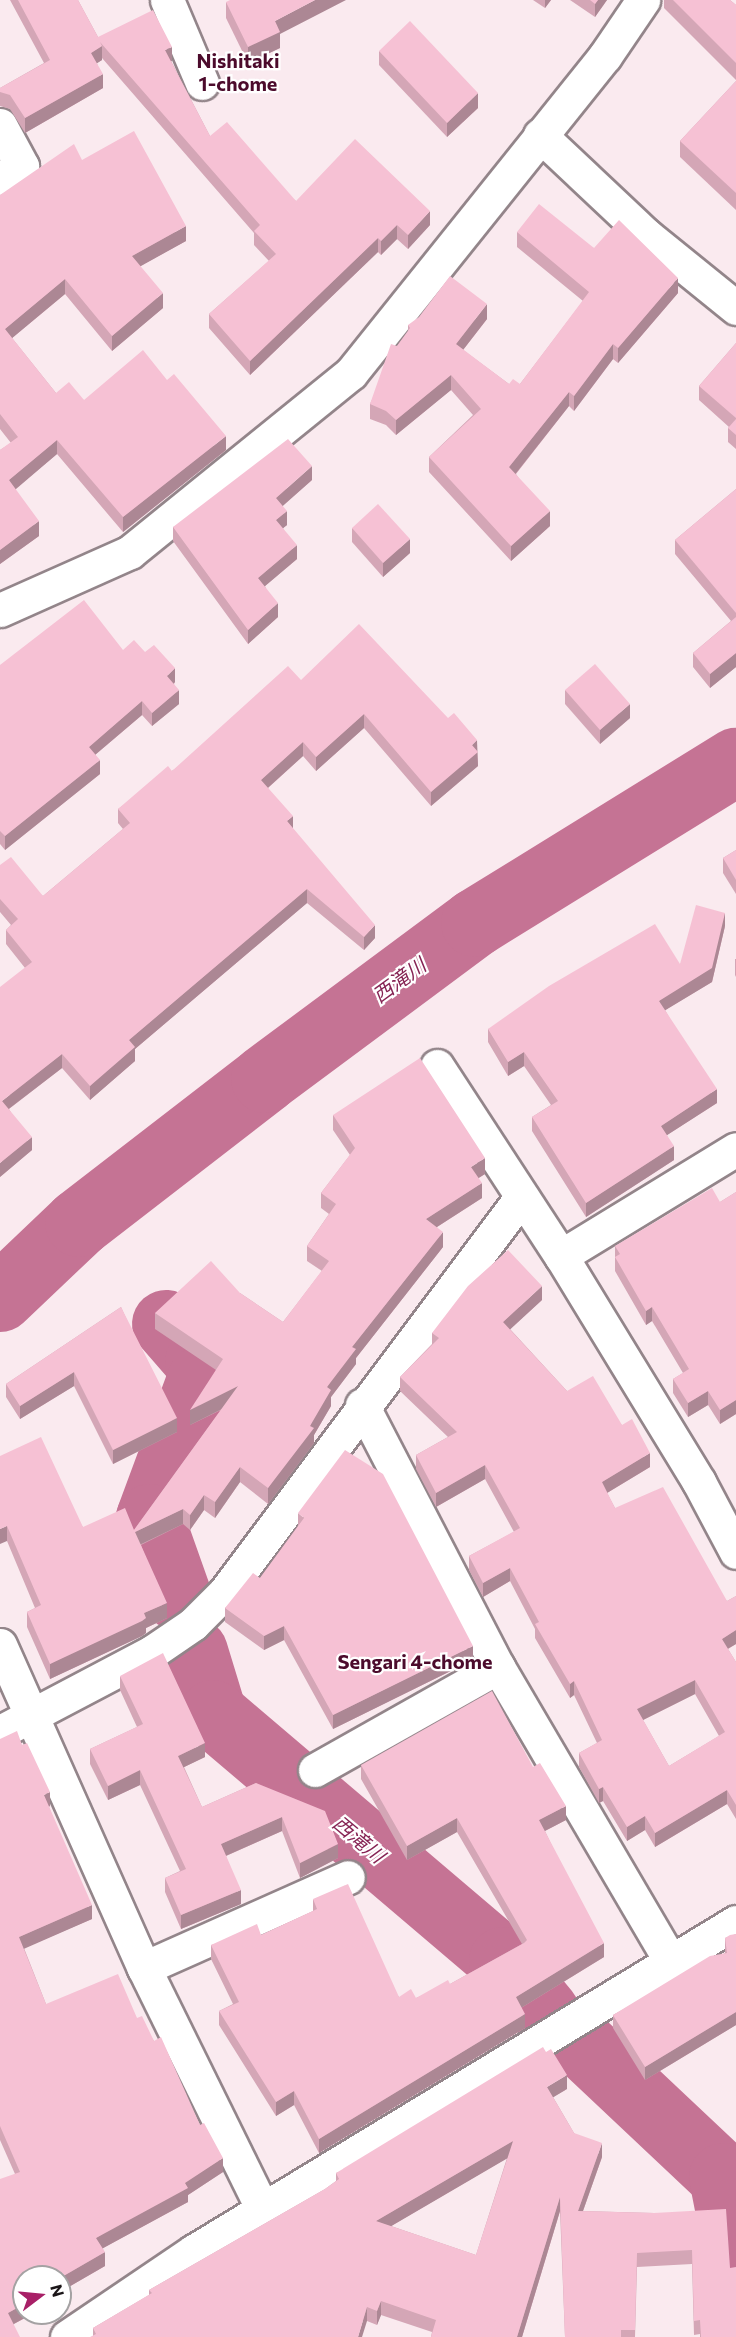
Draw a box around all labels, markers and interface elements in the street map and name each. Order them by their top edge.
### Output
district label: Nishitaki 1-chome [196,49,280,96]
water label: 西滝川 [368,953,430,1007]
district label: Sengari 4-chome [337,1649,493,1673]
water label: 西滝川 [328,1811,390,1867]
north arrow [12,2265,72,2325]
text: N [47,2282,69,2299]

